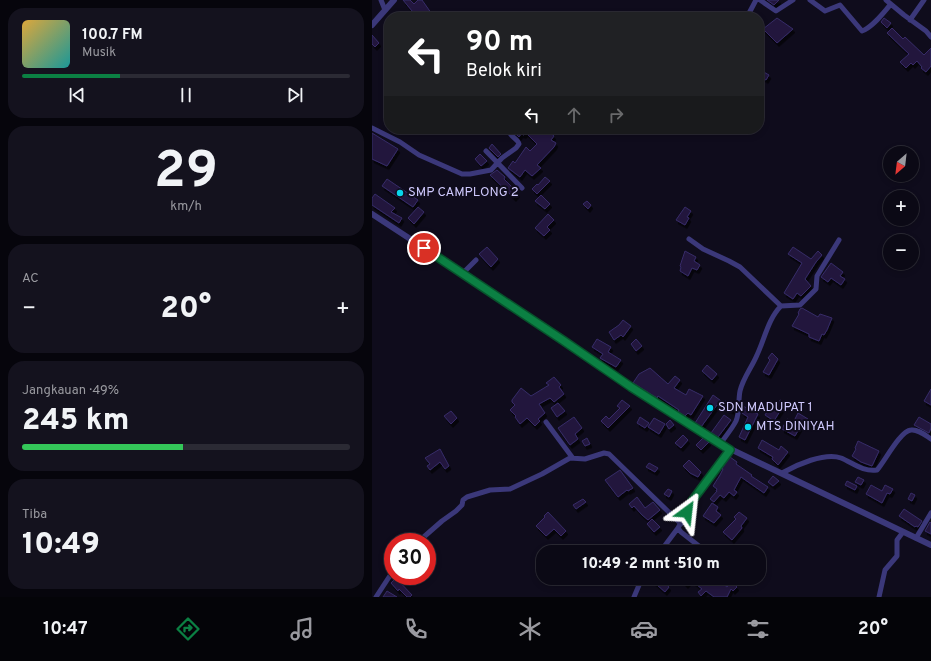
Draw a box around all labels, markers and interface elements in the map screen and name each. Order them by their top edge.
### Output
text: 90 m [466,25,533,61]
text: 100.7 FM [82,26,143,45]
icon: left [400,28,452,80]
text: Musik [82,45,116,61]
text: Belok kiri [466,60,542,83]
icon: previous [66,84,88,106]
icon: pause [175,84,197,106]
icon: next [284,84,306,106]
icon: left [521,104,543,126]
icon: ahead [563,104,585,126]
icon: right [605,104,627,126]
text: 29 [154,140,218,206]
north arrow [883,146,919,182]
map controls [883,146,919,270]
place label: SMP CAMPLONG 2 [408,185,519,201]
marker: SMP CAMPLONG 2 [395,188,405,198]
button: + [883,190,919,226]
text: km/h [170,199,202,215]
pin [407,231,441,265]
button: − [883,234,919,270]
icon: arrive [413,237,435,259]
text: AC [22,271,39,287]
text: 20° [161,291,211,328]
text: − [22,296,36,323]
text: + [336,296,350,323]
text: Jangkauan · 49% [22,383,119,399]
place label: SDN MADUPAT 1 [718,400,813,416]
text: 245 km [22,403,129,440]
marker: SDN MADUPAT 1 [705,403,715,413]
place label: MTS DINIYAH [756,419,835,435]
marker: MTS DINIYAH [743,422,753,432]
position arrow [666,491,708,533]
text: Tiba [22,507,47,523]
text: 10:49 [22,527,100,564]
speed limit sign: 30 [384,533,436,585]
text: 10:49 · 2 mnt · 510 m [582,555,720,574]
icon: directions [174,615,202,643]
icon: music [288,615,316,643]
icon: phone [402,615,430,643]
icon: climate [516,615,544,643]
icon: car [630,615,658,643]
icon: filters [744,615,772,643]
text: 10:47 [43,618,88,641]
text: 20° [858,618,888,641]

